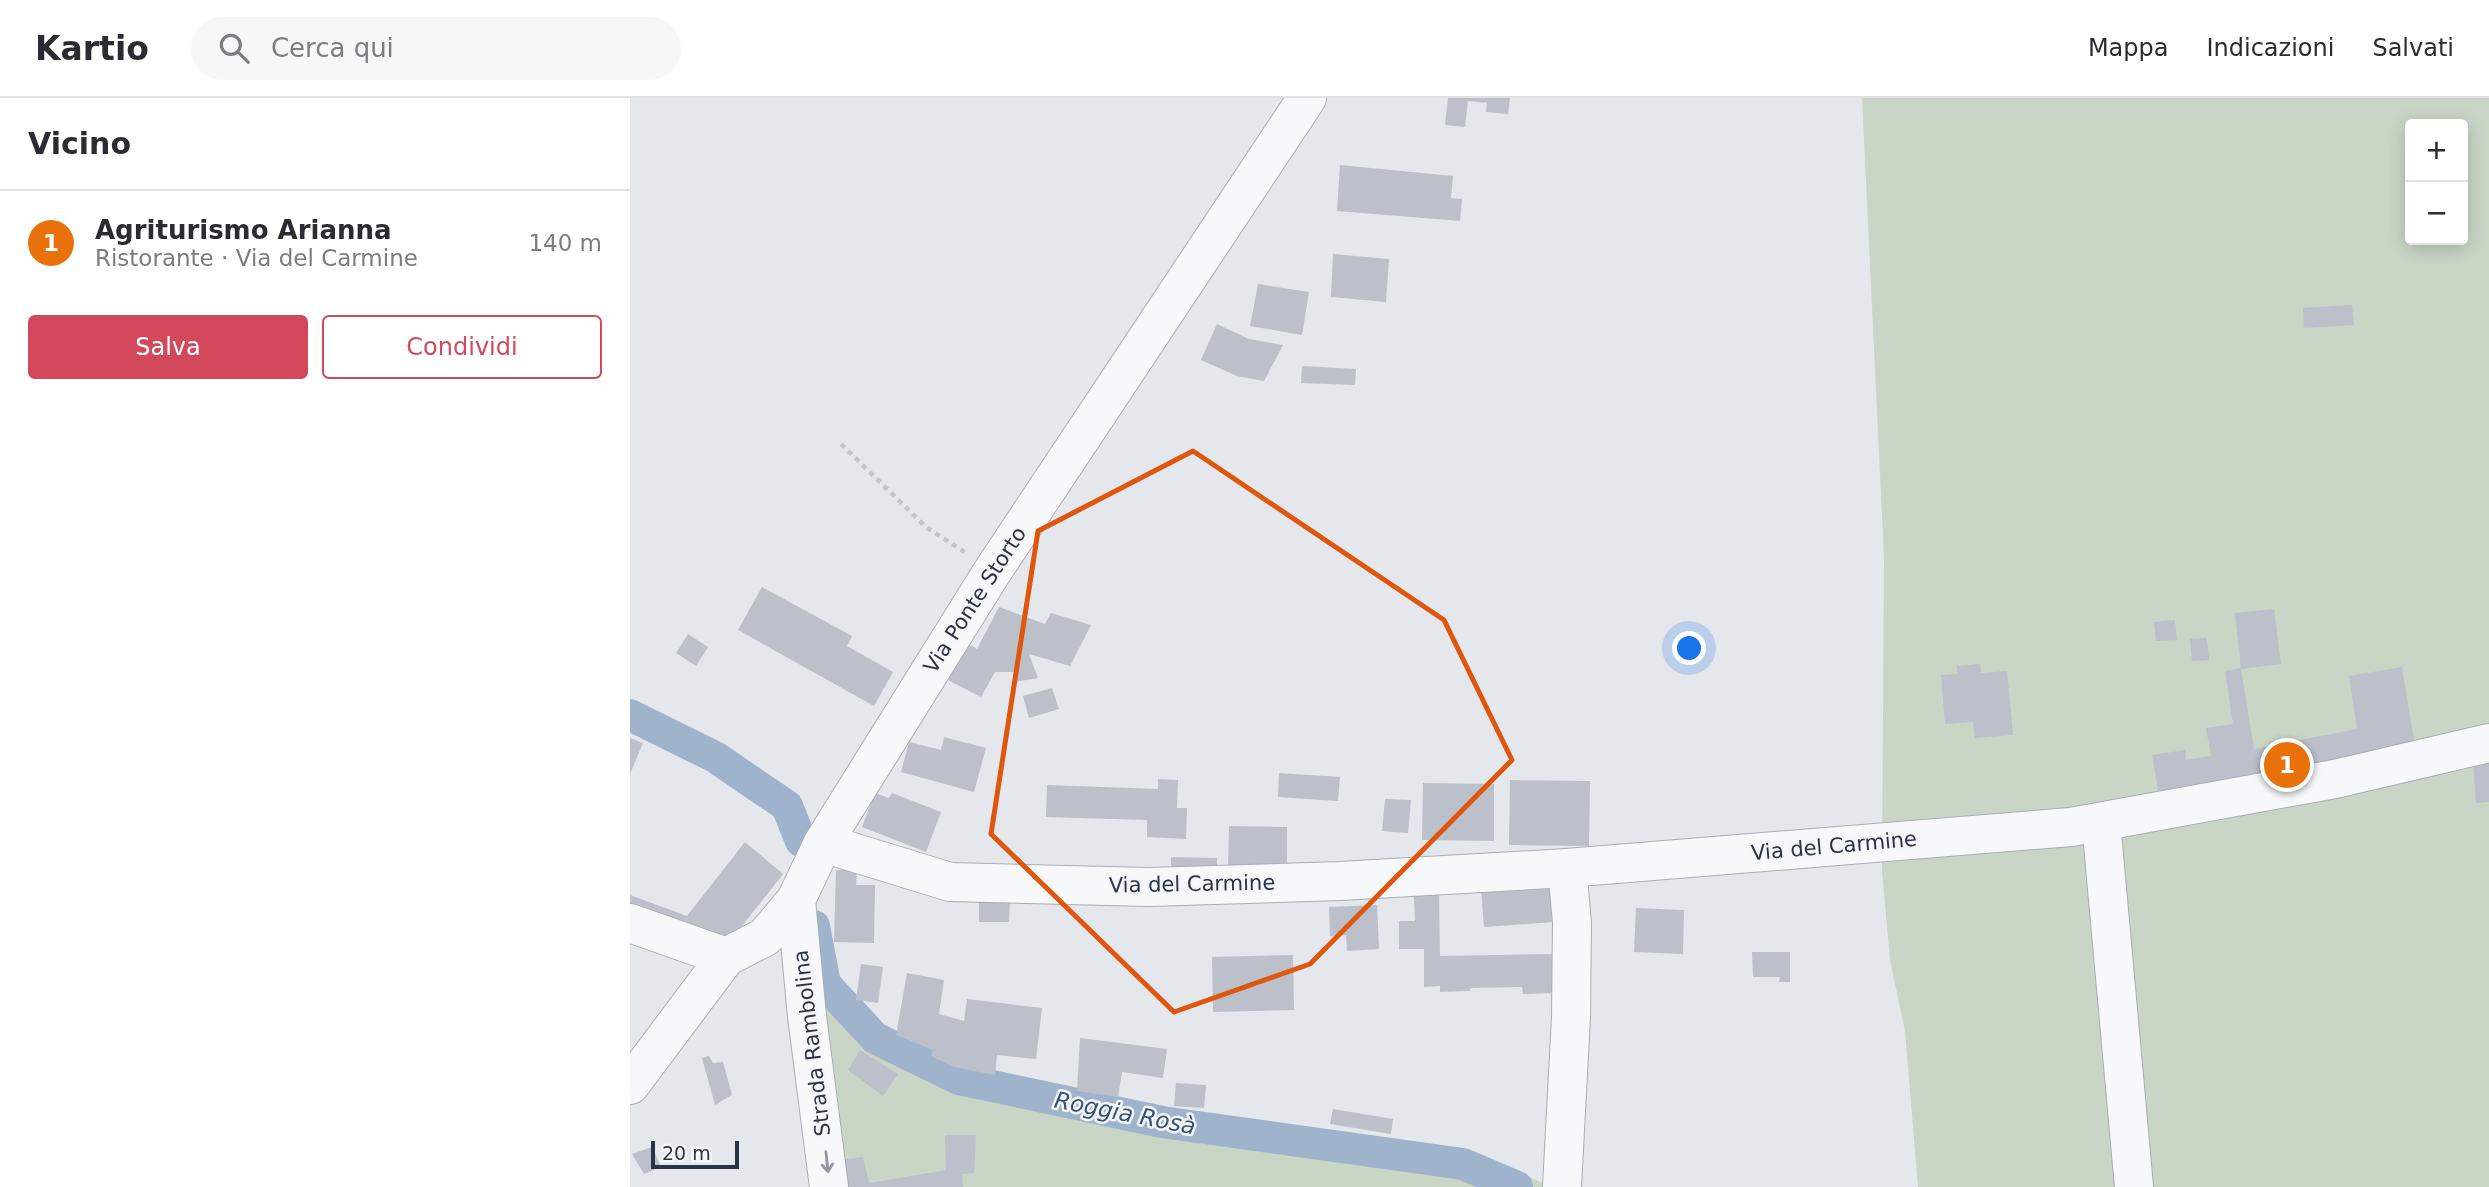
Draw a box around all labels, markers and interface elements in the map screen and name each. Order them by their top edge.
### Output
search box [191,17,681,80]
text: Kartio [35,29,149,68]
icon: search [215,29,253,67]
text: Cerca qui [271,33,394,63]
text: Mappa [2088,34,2168,62]
text: Indicazioni [2206,34,2334,62]
text: Salvati [2372,34,2454,62]
map controls [2405,119,2468,245]
button: + [2405,119,2468,182]
text: Vicino [28,126,131,161]
button: − [2405,182,2468,245]
text: Agriturismo Arianna [95,215,392,245]
text: 1 [43,230,59,256]
text: 140 m [528,230,602,256]
text: Ristorante · Via del Carmine [95,245,418,271]
button: Salva [28,315,308,379]
button: Condividi [322,315,602,379]
street label: Via Ponte Storto [919,522,1031,678]
your location [1672,631,1706,665]
pin: 1 [2264,739,2310,791]
street label: Via del Carmine [1750,827,1918,865]
street label: Via del Carmine [1109,871,1275,897]
street label: Strada Rambolina [789,949,835,1137]
water label: Roggia Rosà [1052,1087,1198,1139]
scale bar [651,1138,738,1170]
text: 20 m [662,1142,711,1164]
one-way arrow [820,1150,833,1173]

